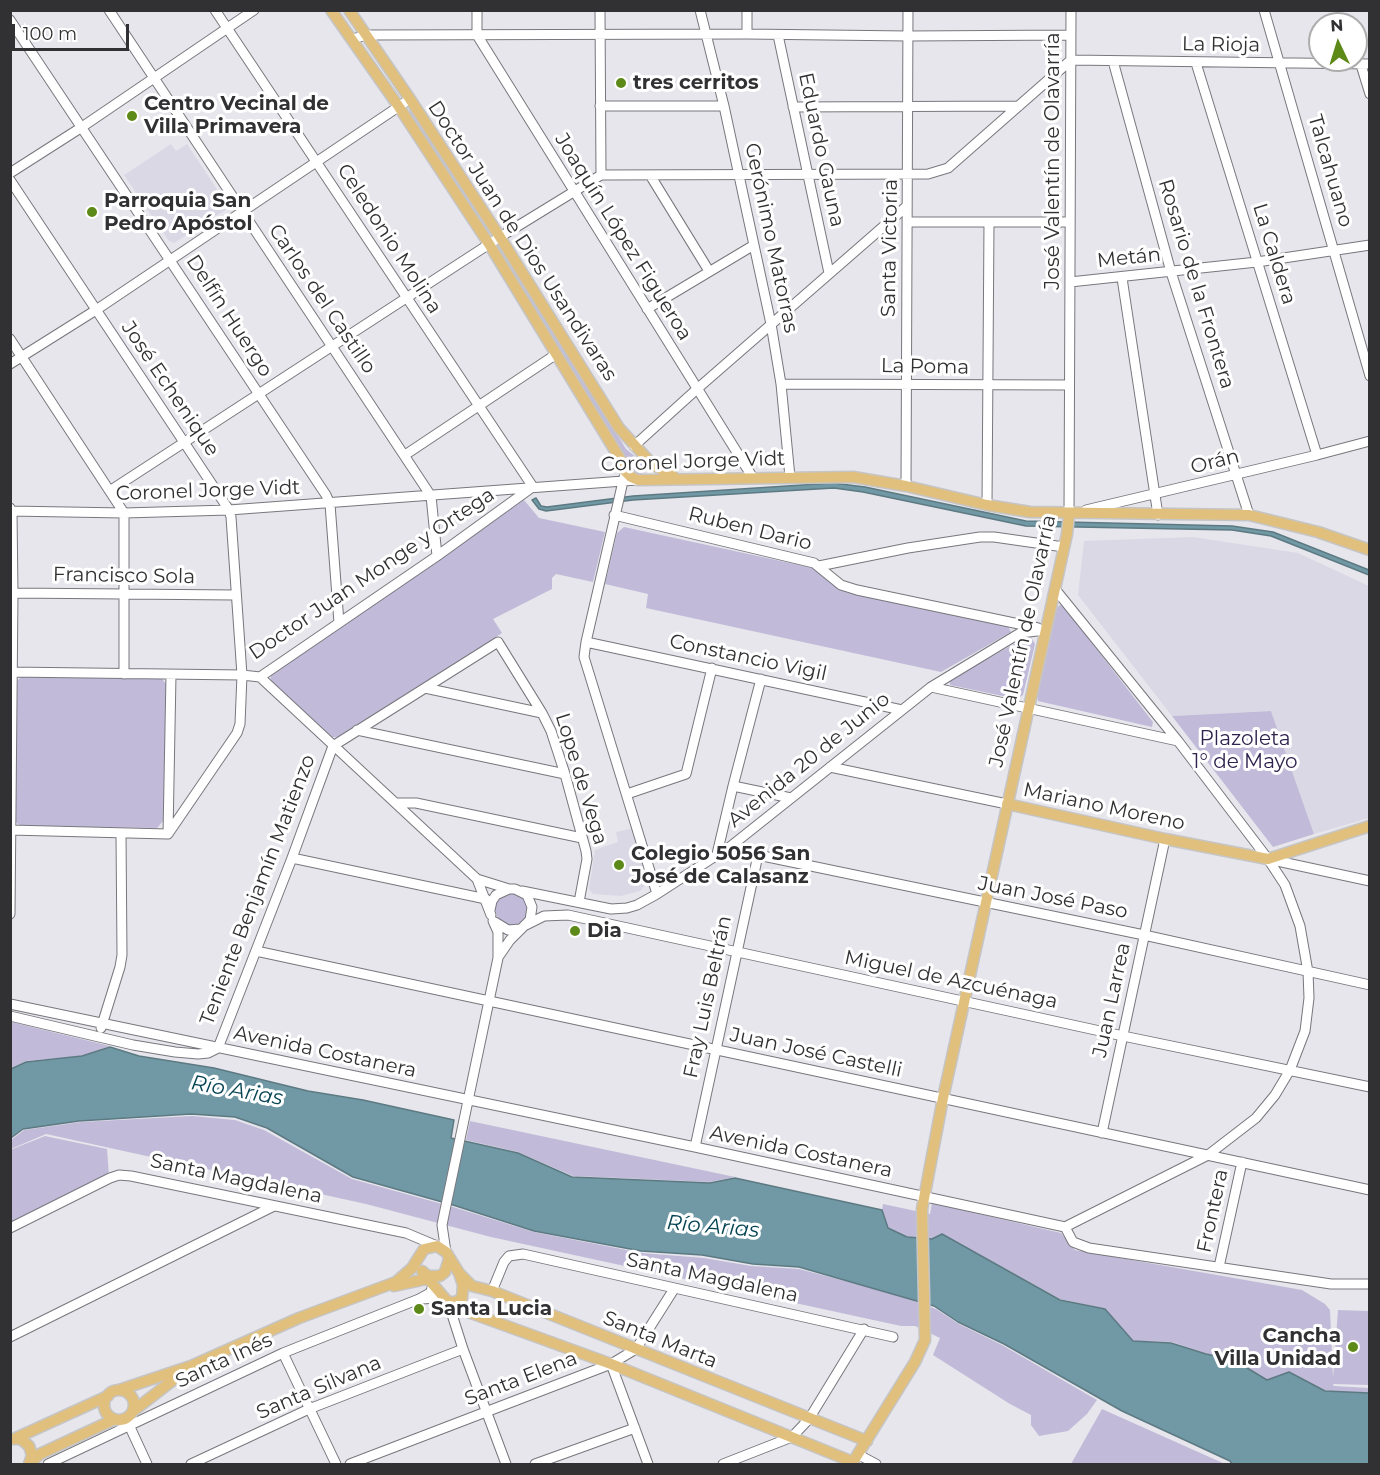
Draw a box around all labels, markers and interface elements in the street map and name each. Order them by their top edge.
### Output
scale bar [15,12,132,50]
north arrow [1308,12,1368,72]
text: N [1330,16,1344,35]
text: 100 m [23,23,77,45]
street label: José Valentín de Olavarría [1041,32,1065,290]
street label: La Rioja [1182,32,1260,58]
place label: tres cerritos [633,71,759,95]
street label: Eduardo Gauna [793,71,849,229]
marker: tres cerritos [614,76,628,90]
place label: Centro Vecinal de Villa Primavera [144,92,329,139]
street label: Doctor Juan de Dios Usandivaras [422,96,622,386]
marker: Centro Vecinal de Villa Primavera [125,109,139,123]
street label: Talcahuano [1302,112,1358,230]
street label: Joaquín López Figueroa [549,129,697,345]
street label: Gerónimo Matorras [739,141,803,335]
street label: Celedonio Molina [332,160,446,318]
street label: Rosario de la Frontera [1153,176,1239,392]
street label: Santa Victoria [877,179,903,317]
place label: Parroquia San Pedro Apóstol [104,189,252,236]
street label: La Caldera [1247,200,1301,308]
marker: Parroquia San Pedro Apóstol [85,205,99,219]
street label: Carlos del Castillo [263,220,381,378]
street label: Metán [1096,243,1162,273]
street label: Delfín Huergo [181,250,277,382]
street label: José Echenique [116,317,224,461]
street label: La Poma [881,354,969,380]
street label: Orán [1188,444,1242,480]
street label: Coronel Jorge Vidt [600,447,786,477]
street label: Coronel Jorge Vidt [115,476,301,506]
street label: Doctor Juan Monge y Ortega [245,483,499,665]
street label: Ruben Dario [686,502,814,556]
street label: José Valentín de Olavarría [985,513,1061,769]
street label: Francisco Sola [53,563,195,589]
street label: Constancio Vigil [667,630,829,686]
street label: Avenida 20 de Junio [723,687,895,833]
street label: Lope de Vega [550,710,612,848]
park label: Plazoleta 1° de Mayo [1192,727,1298,774]
street label: Teniente Benjamín Matienzo [195,751,321,1029]
street label: Mariano Moreno [1021,778,1187,836]
place label: Colegio 5056 San José de Calasanz [631,842,810,889]
marker: Colegio 5056 San José de Calasanz [612,858,626,872]
street label: Juan José Paso [976,872,1130,924]
street label: Fray Luis Beltrán [679,914,737,1080]
place label: Dia [587,919,622,943]
marker: Dia [568,924,582,938]
street label: Juan Larrea [1088,940,1136,1060]
street label: Miguel de Azcuénaga [842,946,1060,1014]
street label: Avenida Costanera [231,1021,419,1083]
street label: Juan José Castelli [728,1023,904,1083]
water label: Río Arias [189,1071,285,1111]
street label: Avenida Costanera [707,1121,895,1183]
street label: Santa Magdalena [148,1149,324,1209]
street label: Frontera [1192,1167,1234,1255]
water label: Río Arias [666,1210,760,1244]
street label: Santa Magdalena [624,1248,800,1308]
place label: Santa Lucia [431,1297,552,1321]
marker: Santa Lucia [412,1302,426,1316]
street label: Santa Marta [599,1306,721,1374]
place label: Cancha Villa Unidad [1214,1324,1341,1371]
street label: Santa Inés [172,1328,276,1394]
marker: Cancha Villa Unidad [1346,1340,1360,1354]
street label: Santa Elena [461,1347,581,1411]
street label: Santa Silvana [253,1351,385,1425]

